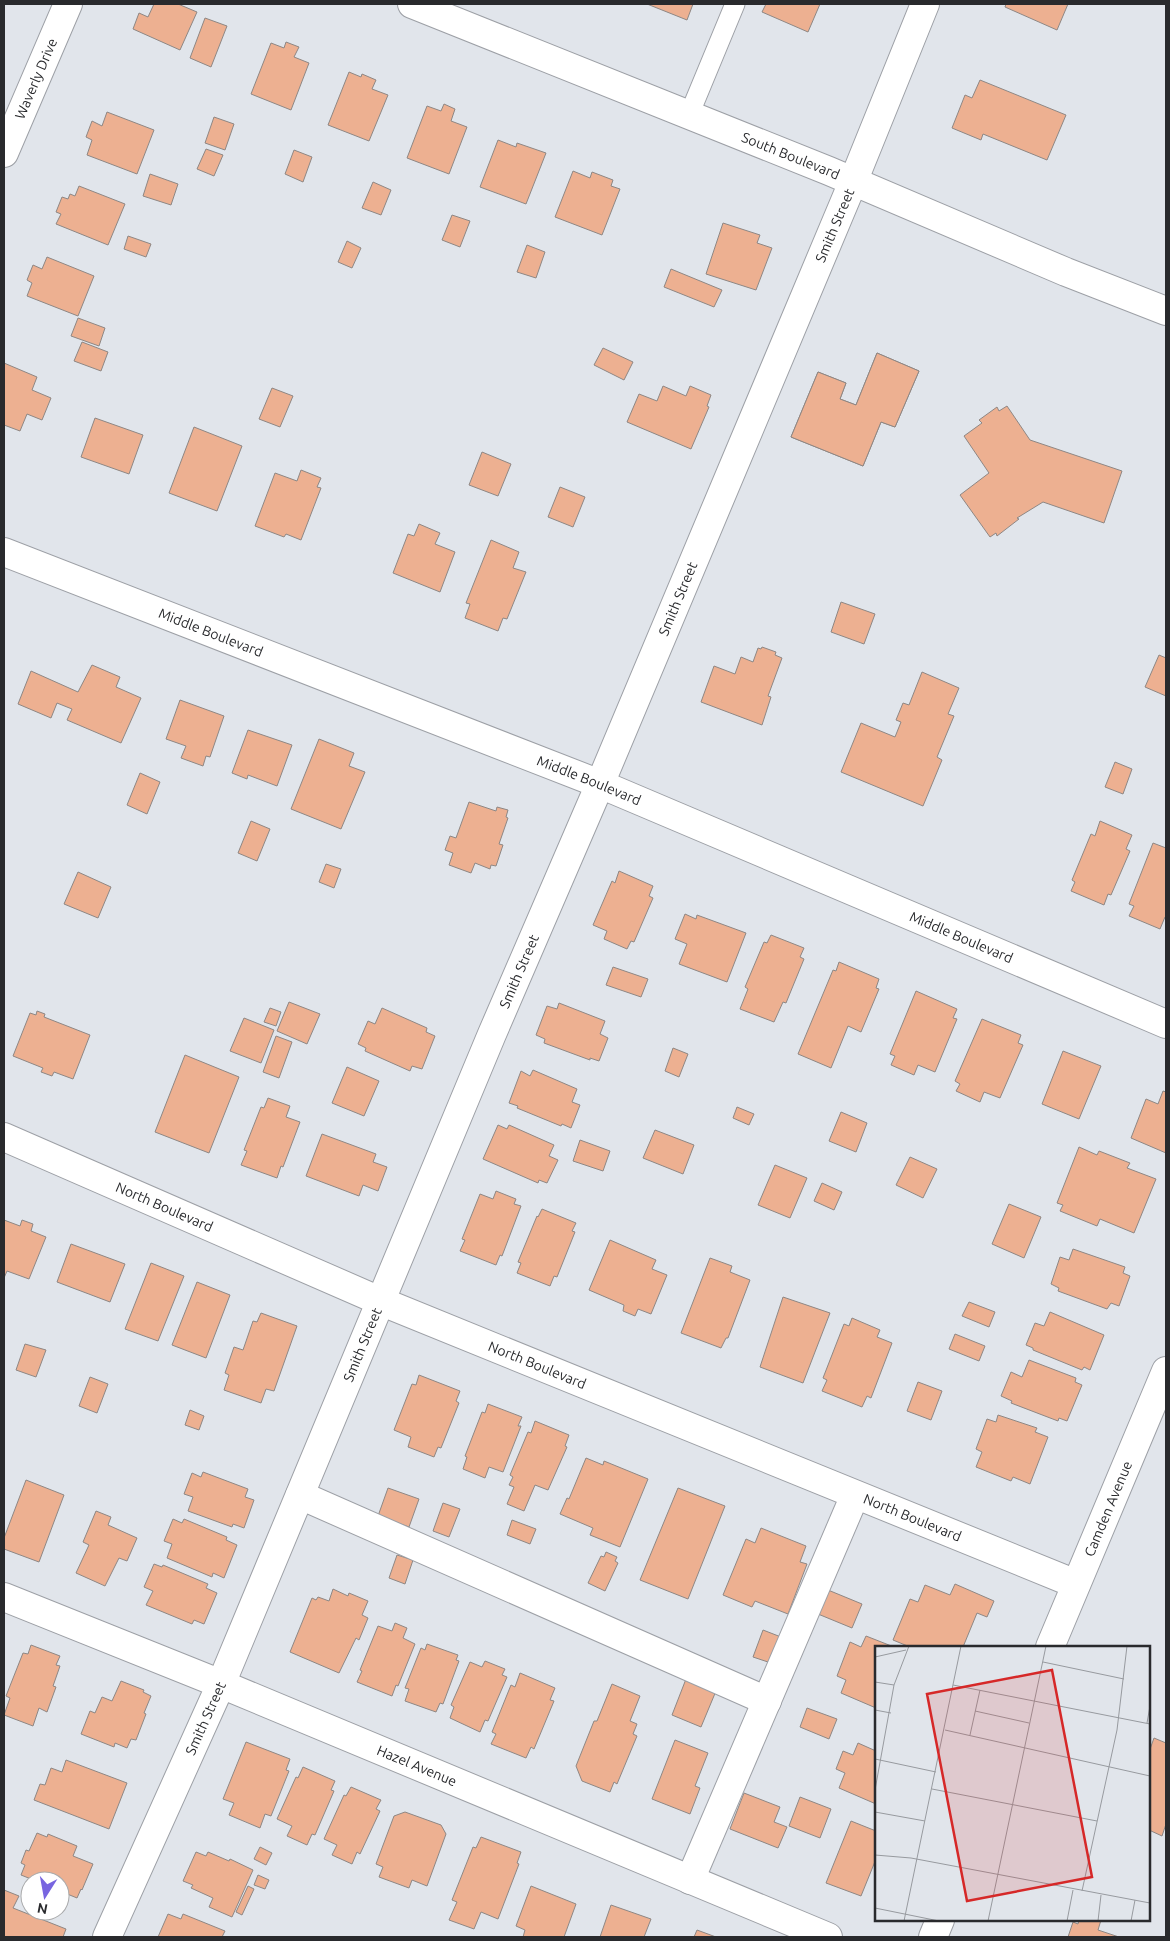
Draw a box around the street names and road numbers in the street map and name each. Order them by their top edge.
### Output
street label: Waverly Drive [12,36,60,121]
street label: South Boulevard [739,129,842,183]
street label: Smith Street [812,186,858,265]
street label: Smith Street [655,559,701,638]
street label: Middle Boulevard [156,605,265,660]
street label: Middle Boulevard [535,752,643,808]
street label: Middle Boulevard [907,908,1015,966]
street label: Smith Street [496,932,542,1011]
street label: North Boulevard [113,1179,215,1235]
street label: Smith Street [340,1305,385,1384]
street label: North Boulevard [486,1338,589,1392]
street label: Camden Avenue [1081,1458,1135,1559]
street label: North Boulevard [861,1490,964,1545]
street label: Smith Street [182,1679,229,1757]
street label: Hazel Avenue [375,1742,459,1789]

